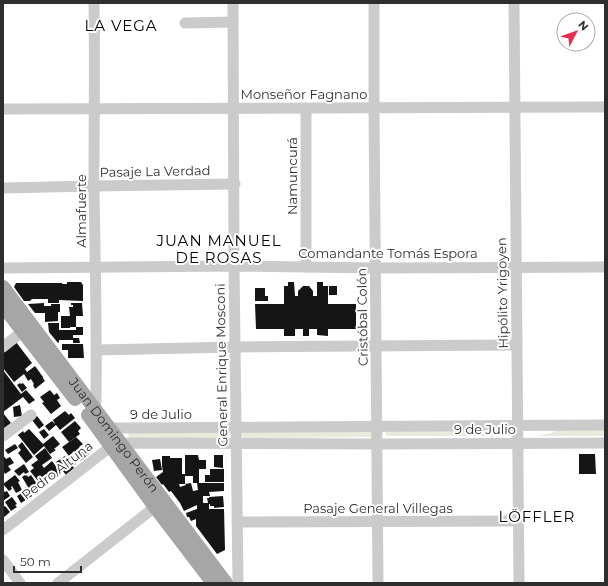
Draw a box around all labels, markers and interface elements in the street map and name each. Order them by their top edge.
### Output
north arrow [556,12,596,52]
district label: LA VEGA [84,16,158,35]
text: N [575,17,592,33]
street label: Monseñor Fagnano [240,86,368,102]
street label: Namuncurá [284,137,300,215]
street label: Pasaje La Verdad [99,162,211,180]
street label: Almafuerte [73,174,89,248]
district label: JUAN MANUEL DE ROSAS [155,231,282,267]
street label: Hipólito Yrigoyen [493,237,511,349]
street label: Comandante Tomás Espora [298,245,478,261]
street label: Cristóbal Colón [353,268,371,366]
street label: General Enrique Mosconi [212,283,230,447]
street label: Juan Domingo Perón [65,373,163,495]
street label: 9 de Julio [130,406,192,422]
street label: 9 de Julio [454,421,516,437]
street label: Pedro Altuna [18,437,96,503]
street label: Pasaje General Villegas [303,500,453,516]
district label: LÖFFLER [499,507,575,526]
scale bar [14,548,81,574]
text: 50 m [20,554,51,569]

